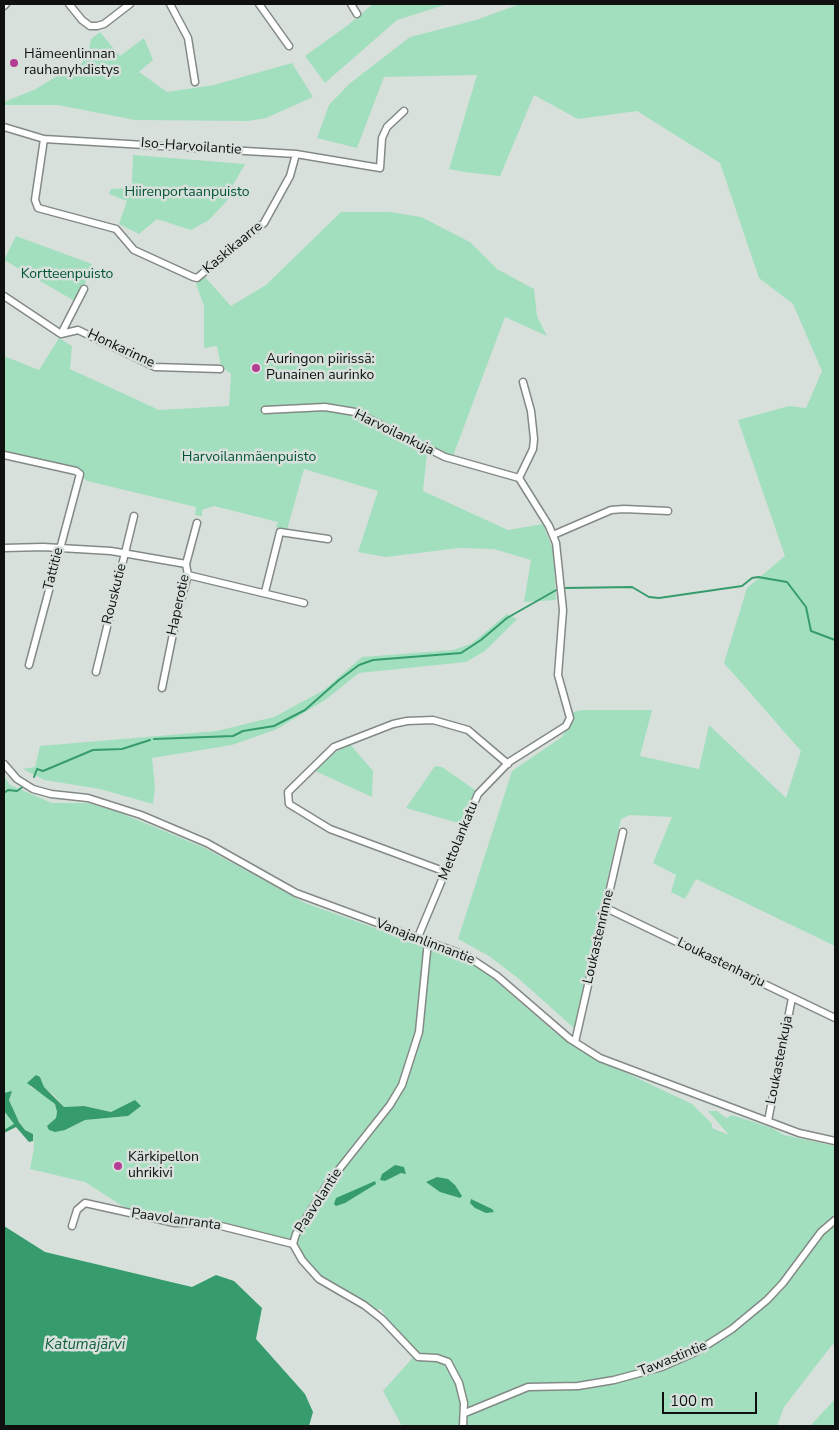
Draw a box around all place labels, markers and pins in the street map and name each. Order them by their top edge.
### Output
place label: Hämeenlinnan rauhanyhdistys [24,47,119,80]
marker: Hämeenlinnan rauhanyhdistys [8,57,20,69]
place label: Auringon piirissä: Punainen aurinko [266,352,375,384]
marker: Auringon piirissä: Punainen aurinko [250,362,262,374]
place label: Kärkipellon uhrikivi [128,1150,199,1182]
marker: Kärkipellon uhrikivi [112,1160,124,1172]

